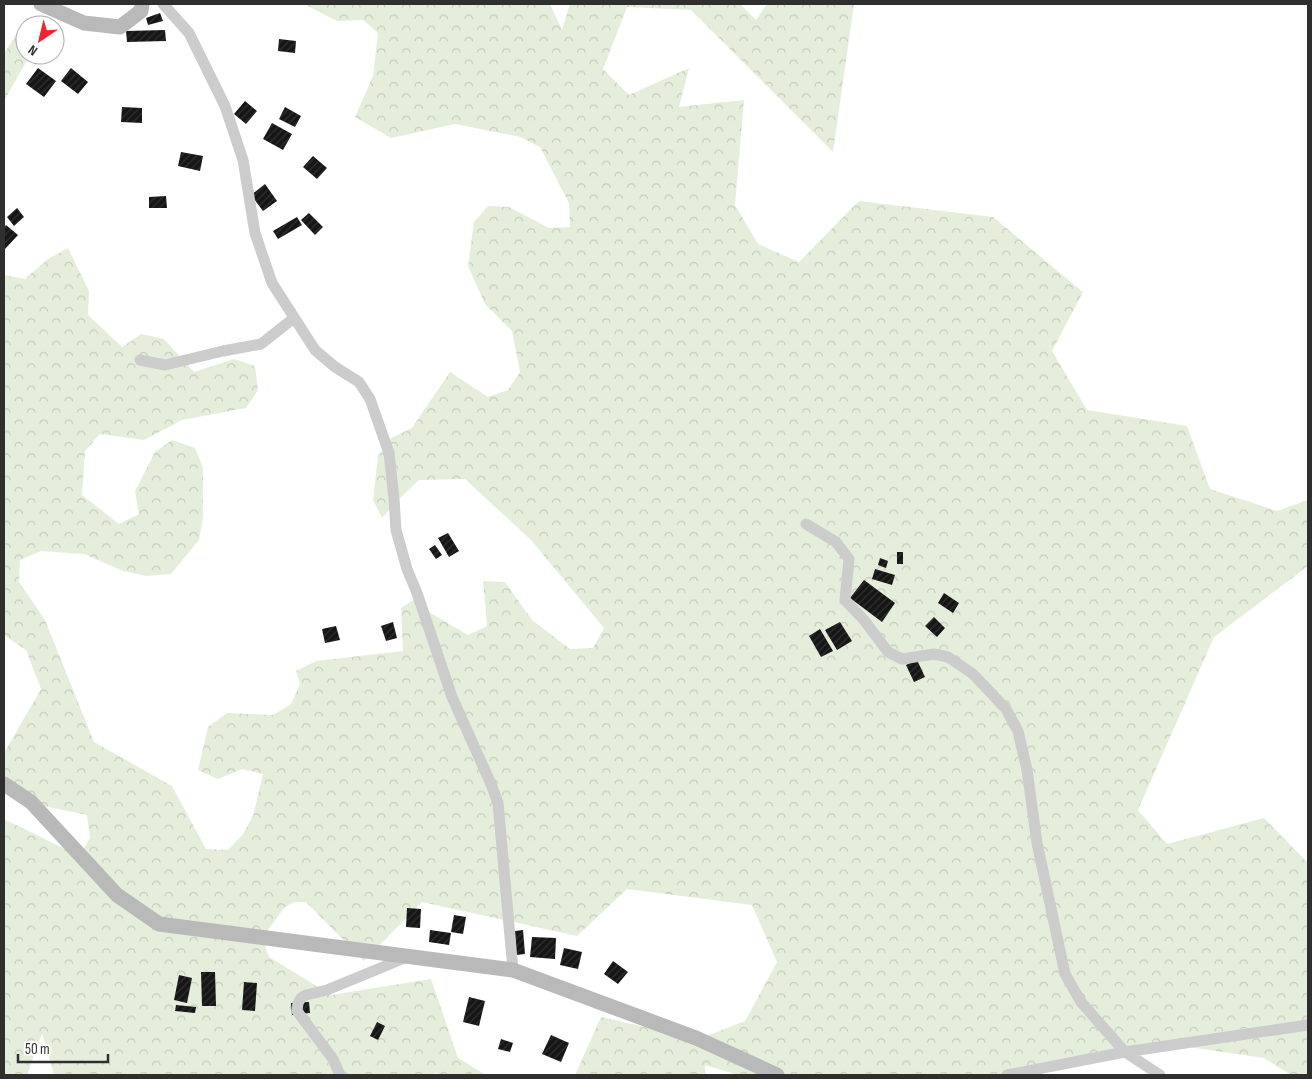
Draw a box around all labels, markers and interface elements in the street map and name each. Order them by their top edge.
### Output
north arrow [15,15,65,65]
text: N [25,41,41,59]
scale bar [18,1032,108,1064]
text: 50 m [25,1040,50,1059]

